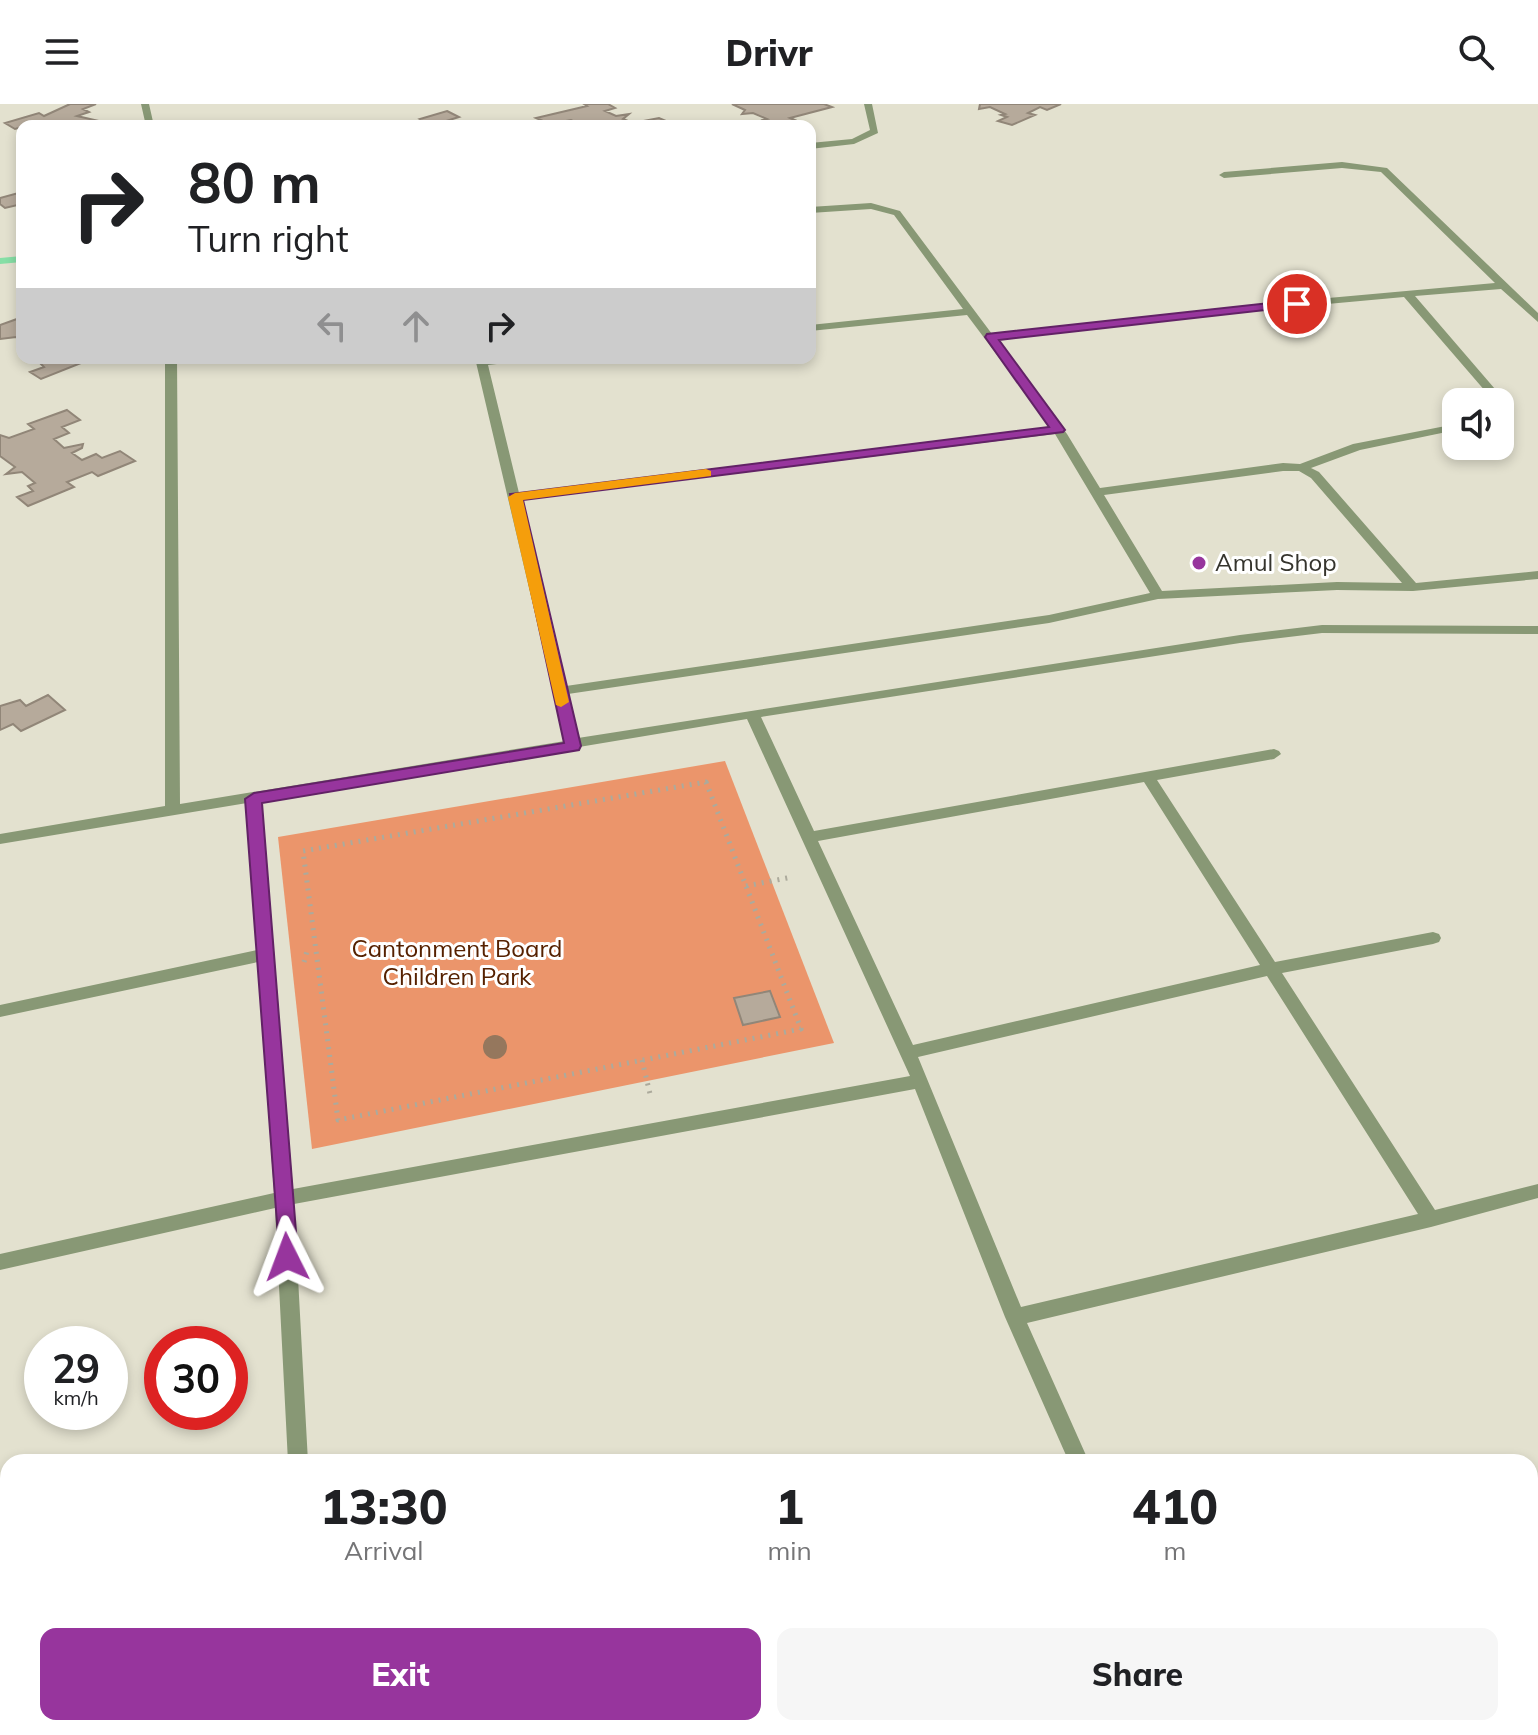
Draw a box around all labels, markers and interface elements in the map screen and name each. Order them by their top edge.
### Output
icon: menu [40,30,84,74]
text: Drivr [725,30,813,75]
icon: search [1454,30,1498,74]
text: 80 m [188,147,321,217]
icon: right [56,152,160,256]
text: Turn right [188,216,349,261]
pin [1263,270,1331,338]
icon: arrive [1275,282,1319,326]
icon: left [310,304,354,348]
icon: ahead [394,304,438,348]
icon: right [478,304,522,348]
map controls [1442,388,1514,460]
button: sound [1442,388,1514,460]
place label: Amul Shop [1215,547,1337,577]
marker: Amul Shop [1190,554,1208,572]
park label: Cantonment Board Children Park [352,933,562,991]
position arrow [245,1215,329,1299]
speed limit sign: 30 [144,1326,248,1430]
text: 29 [52,1343,100,1393]
text: km/h [53,1385,99,1410]
text: 13:30 [320,1476,448,1536]
text: 1 [775,1476,804,1536]
text: 410 [1132,1476,1218,1536]
text: Arrival [344,1534,424,1567]
text: min [768,1534,812,1567]
text: m [1163,1534,1186,1567]
button: Exit [40,1628,761,1720]
button: Share [777,1628,1498,1720]

